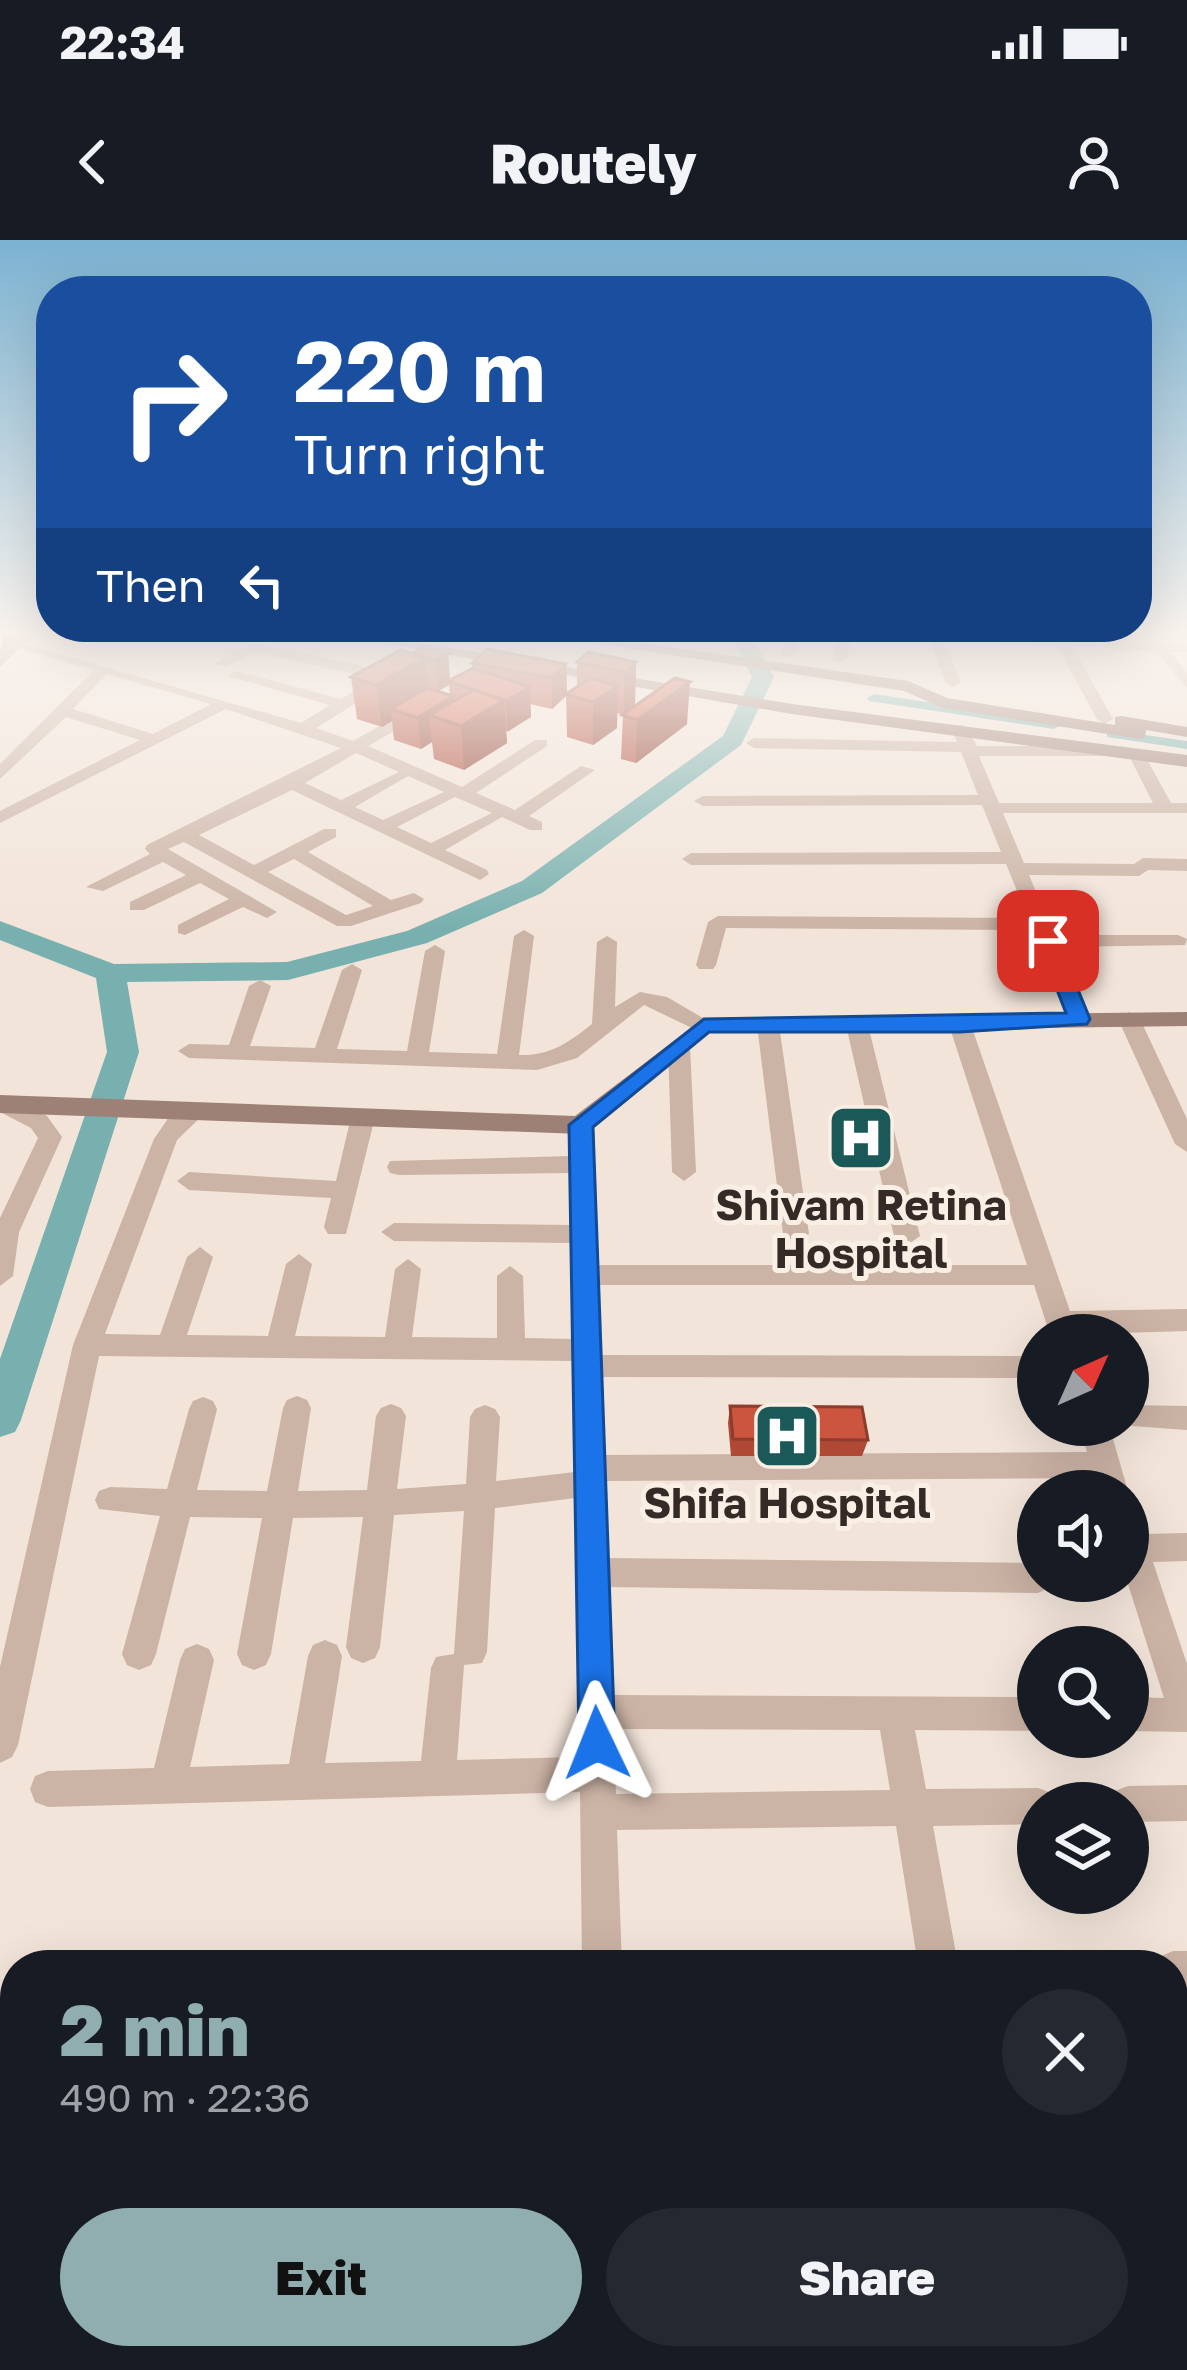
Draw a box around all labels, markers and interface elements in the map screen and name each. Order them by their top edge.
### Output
text: 22:34 [60,15,185,69]
icon: back [60,129,126,195]
icon: person [1061,129,1127,195]
text: Routely [490,130,697,195]
text: 220 m [294,320,546,420]
icon: right [96,324,252,480]
text: Turn right [294,421,546,486]
icon: left [229,552,295,618]
text: Then [96,558,205,612]
pin [997,890,1099,992]
icon: arrive [1015,908,1081,974]
hospital icon: Shivam Retina Hospital [826,1103,896,1173]
place label: Shivam Retina Hospital [715,1179,1007,1277]
north arrow [1017,1314,1149,1446]
map controls [1017,1314,1149,1914]
hospital icon: Shifa Hospital [752,1401,822,1471]
button: sound [1017,1470,1149,1602]
place label: Shifa Hospital [643,1477,931,1527]
button: search [1017,1626,1149,1758]
position arrow [534,1680,660,1806]
button: layers [1017,1782,1149,1914]
text: 2 min [60,1985,250,2072]
button: close [1002,1989,1128,2115]
text: 490 m · 22:36 [60,2074,310,2121]
button: Exit [60,2208,582,2346]
button: Share [606,2208,1128,2346]

